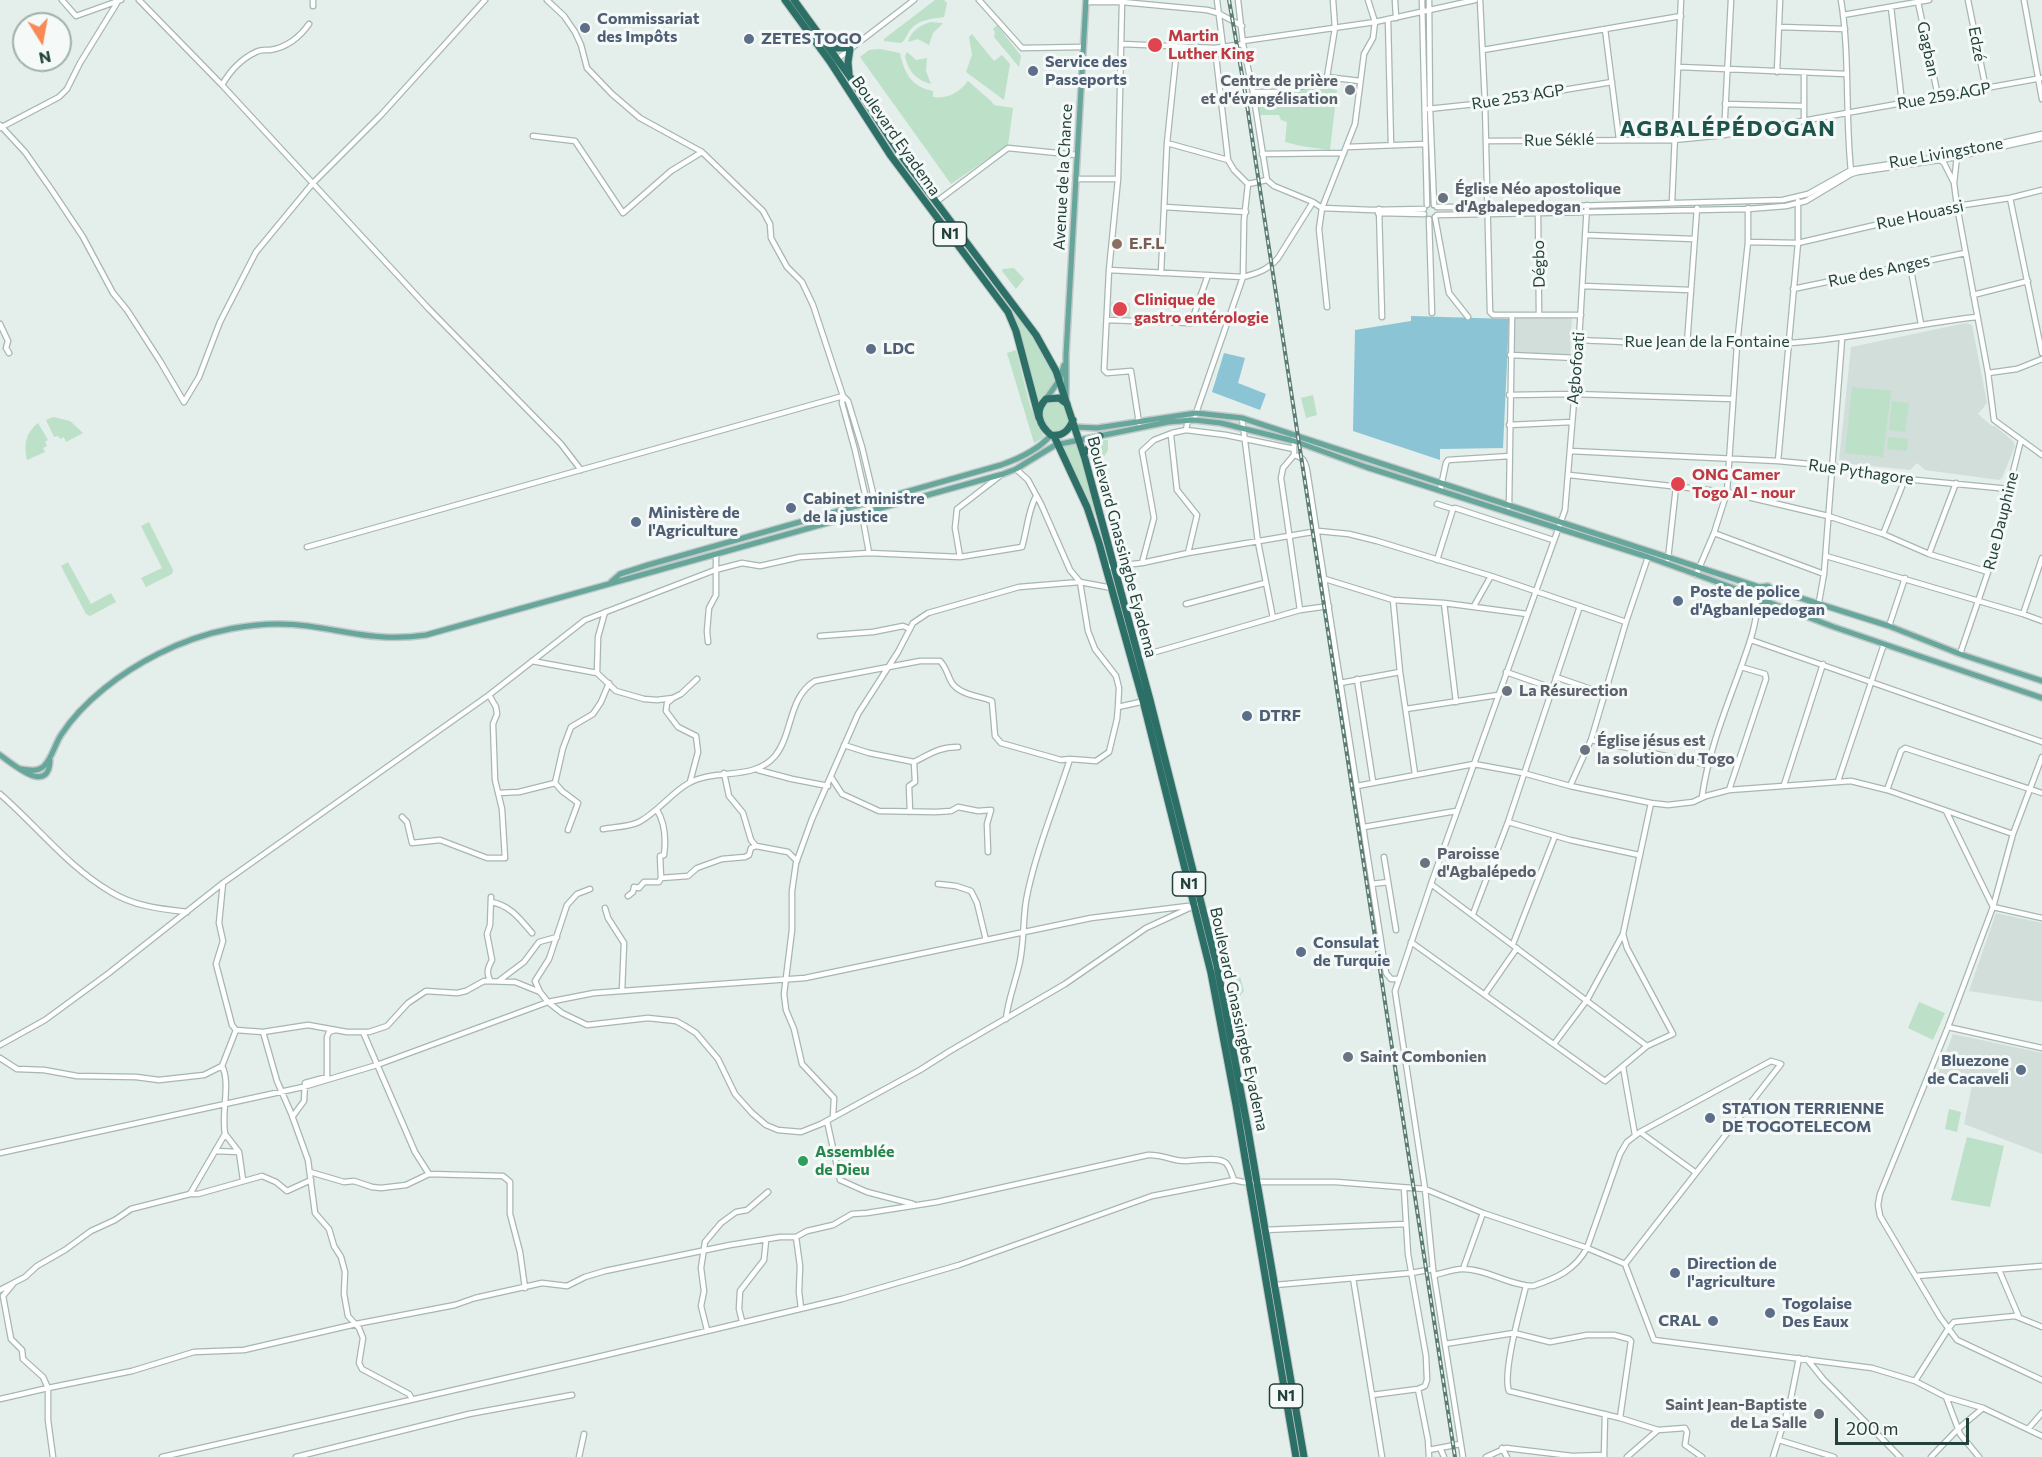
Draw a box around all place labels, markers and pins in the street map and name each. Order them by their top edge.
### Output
place label: Commissariat des Impôts [597,9,699,47]
marker: Commissariat des Impôts [578,21,592,35]
place label: Martin Luther King [1168,26,1254,64]
place label: ZETES TOGO [761,29,862,49]
marker: ZETES TOGO [742,32,756,46]
marker: Martin Luther King [1146,36,1164,54]
place label: Service des Passeports [1045,52,1127,90]
marker: Service des Passeports [1026,64,1040,78]
place label: Centre de prière et d'évangélisation [1201,71,1338,109]
marker: Centre de prière et d'évangélisation [1343,83,1357,97]
place label: Église Néo apostolique d'Agbalepedogan [1455,179,1621,217]
marker: Église Néo apostolique d'Agbalepedogan [1436,191,1450,205]
place label: E.F.L [1129,234,1164,254]
marker: E.F.L [1110,237,1124,251]
place label: Clinique de gastro entérologie [1134,290,1269,328]
marker: Clinique de gastro entérologie [1111,300,1129,318]
place label: LDC [883,339,915,359]
marker: LDC [864,342,878,356]
place label: ONG Camer Togo Al - nour [1692,465,1795,503]
marker: ONG Camer Togo Al - nour [1669,475,1687,493]
place label: Cabinet ministre de la justice [803,489,925,527]
marker: Cabinet ministre de la justice [784,501,798,515]
place label: Ministère de l'Agriculture [648,503,740,541]
marker: Ministère de l'Agriculture [629,515,643,529]
place label: Poste de police d'Agbanlepedogan [1690,582,1825,620]
marker: Poste de police d'Agbanlepedogan [1671,594,1685,608]
place label: La Résurection [1519,681,1628,701]
marker: La Résurection [1500,684,1514,698]
place label: DTRF [1259,706,1301,726]
marker: DTRF [1240,709,1254,723]
place label: Église jésus est la solution du Togo [1597,731,1735,769]
marker: Église jésus est la solution du Togo [1578,743,1592,757]
place label: Paroisse d'Agbalépedo [1437,844,1536,882]
marker: Paroisse d'Agbalépedo [1418,856,1432,870]
place label: Consulat de Turquie [1313,933,1390,971]
marker: Consulat de Turquie [1294,945,1308,959]
place label: Saint Combonien [1360,1047,1486,1067]
marker: Saint Combonien [1341,1050,1355,1064]
place label: Bluezone de Cacaveli [1927,1051,2009,1089]
marker: Bluezone de Cacaveli [2014,1063,2028,1077]
place label: STATION TERRIENNE DE TOGOTELECOM [1722,1099,1884,1137]
marker: STATION TERRIENNE DE TOGOTELECOM [1703,1111,1717,1125]
place label: Assemblée de Dieu [815,1142,894,1180]
marker: Assemblée de Dieu [796,1154,810,1168]
place label: Direction de l'agriculture [1687,1254,1777,1292]
marker: Direction de l'agriculture [1668,1266,1682,1280]
place label: Togolaise Des Eaux [1782,1294,1852,1332]
marker: Togolaise Des Eaux [1763,1306,1777,1320]
place label: CRAL [1658,1311,1701,1331]
marker: CRAL [1706,1314,1720,1328]
place label: Saint Jean-Baptiste de La Salle [1665,1395,1807,1433]
marker: Saint Jean-Baptiste de La Salle [1812,1407,1826,1421]

